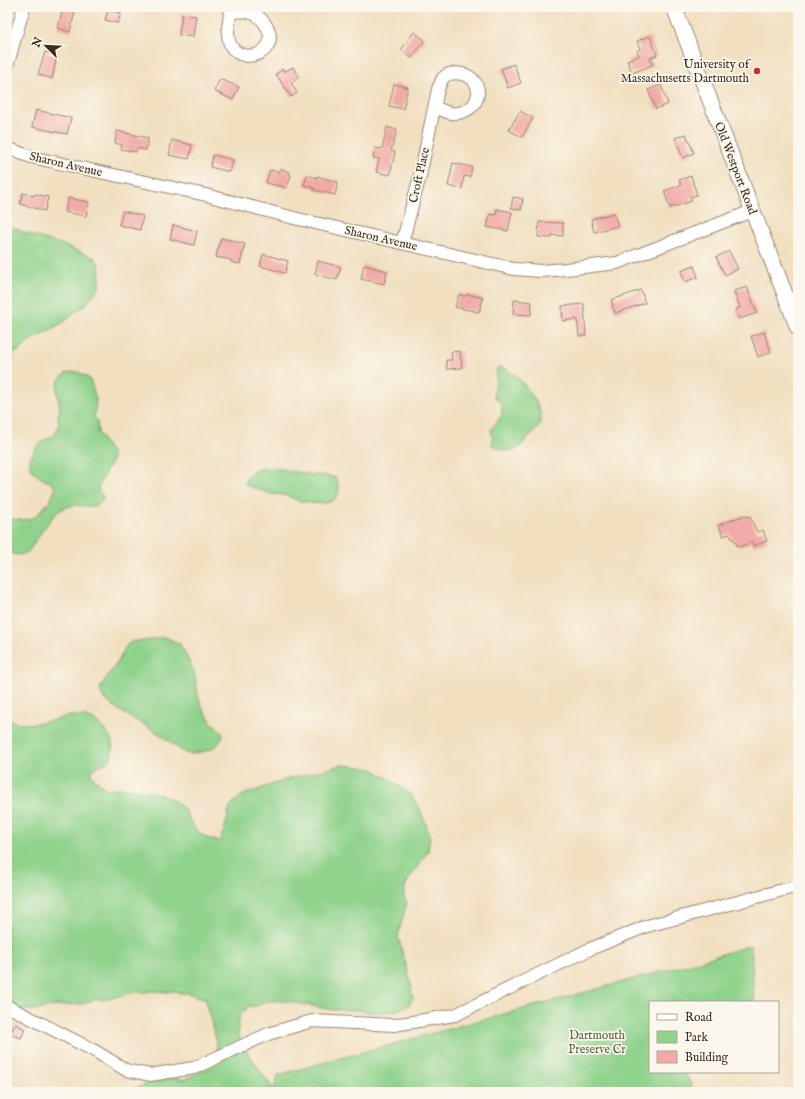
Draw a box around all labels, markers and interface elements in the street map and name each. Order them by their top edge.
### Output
north arrow [26,26,66,66]
text: N [29,35,46,50]
place label: University of Massachusetts Dartmouth [621,57,752,86]
marker: University of Massachusetts Dartmouth [752,66,762,76]
street label: Old Westport Road [710,120,760,218]
street label: Croft Place [406,145,433,204]
street label: Sharon Avenue [28,149,104,180]
street label: Sharon Avenue [343,223,419,254]
legend [649,1001,779,1073]
text: Road [685,1010,713,1025]
park label: Dartmouth Preserve Cr [568,1028,626,1057]
text: Park [685,1030,708,1045]
text: Building [685,1050,729,1065]

